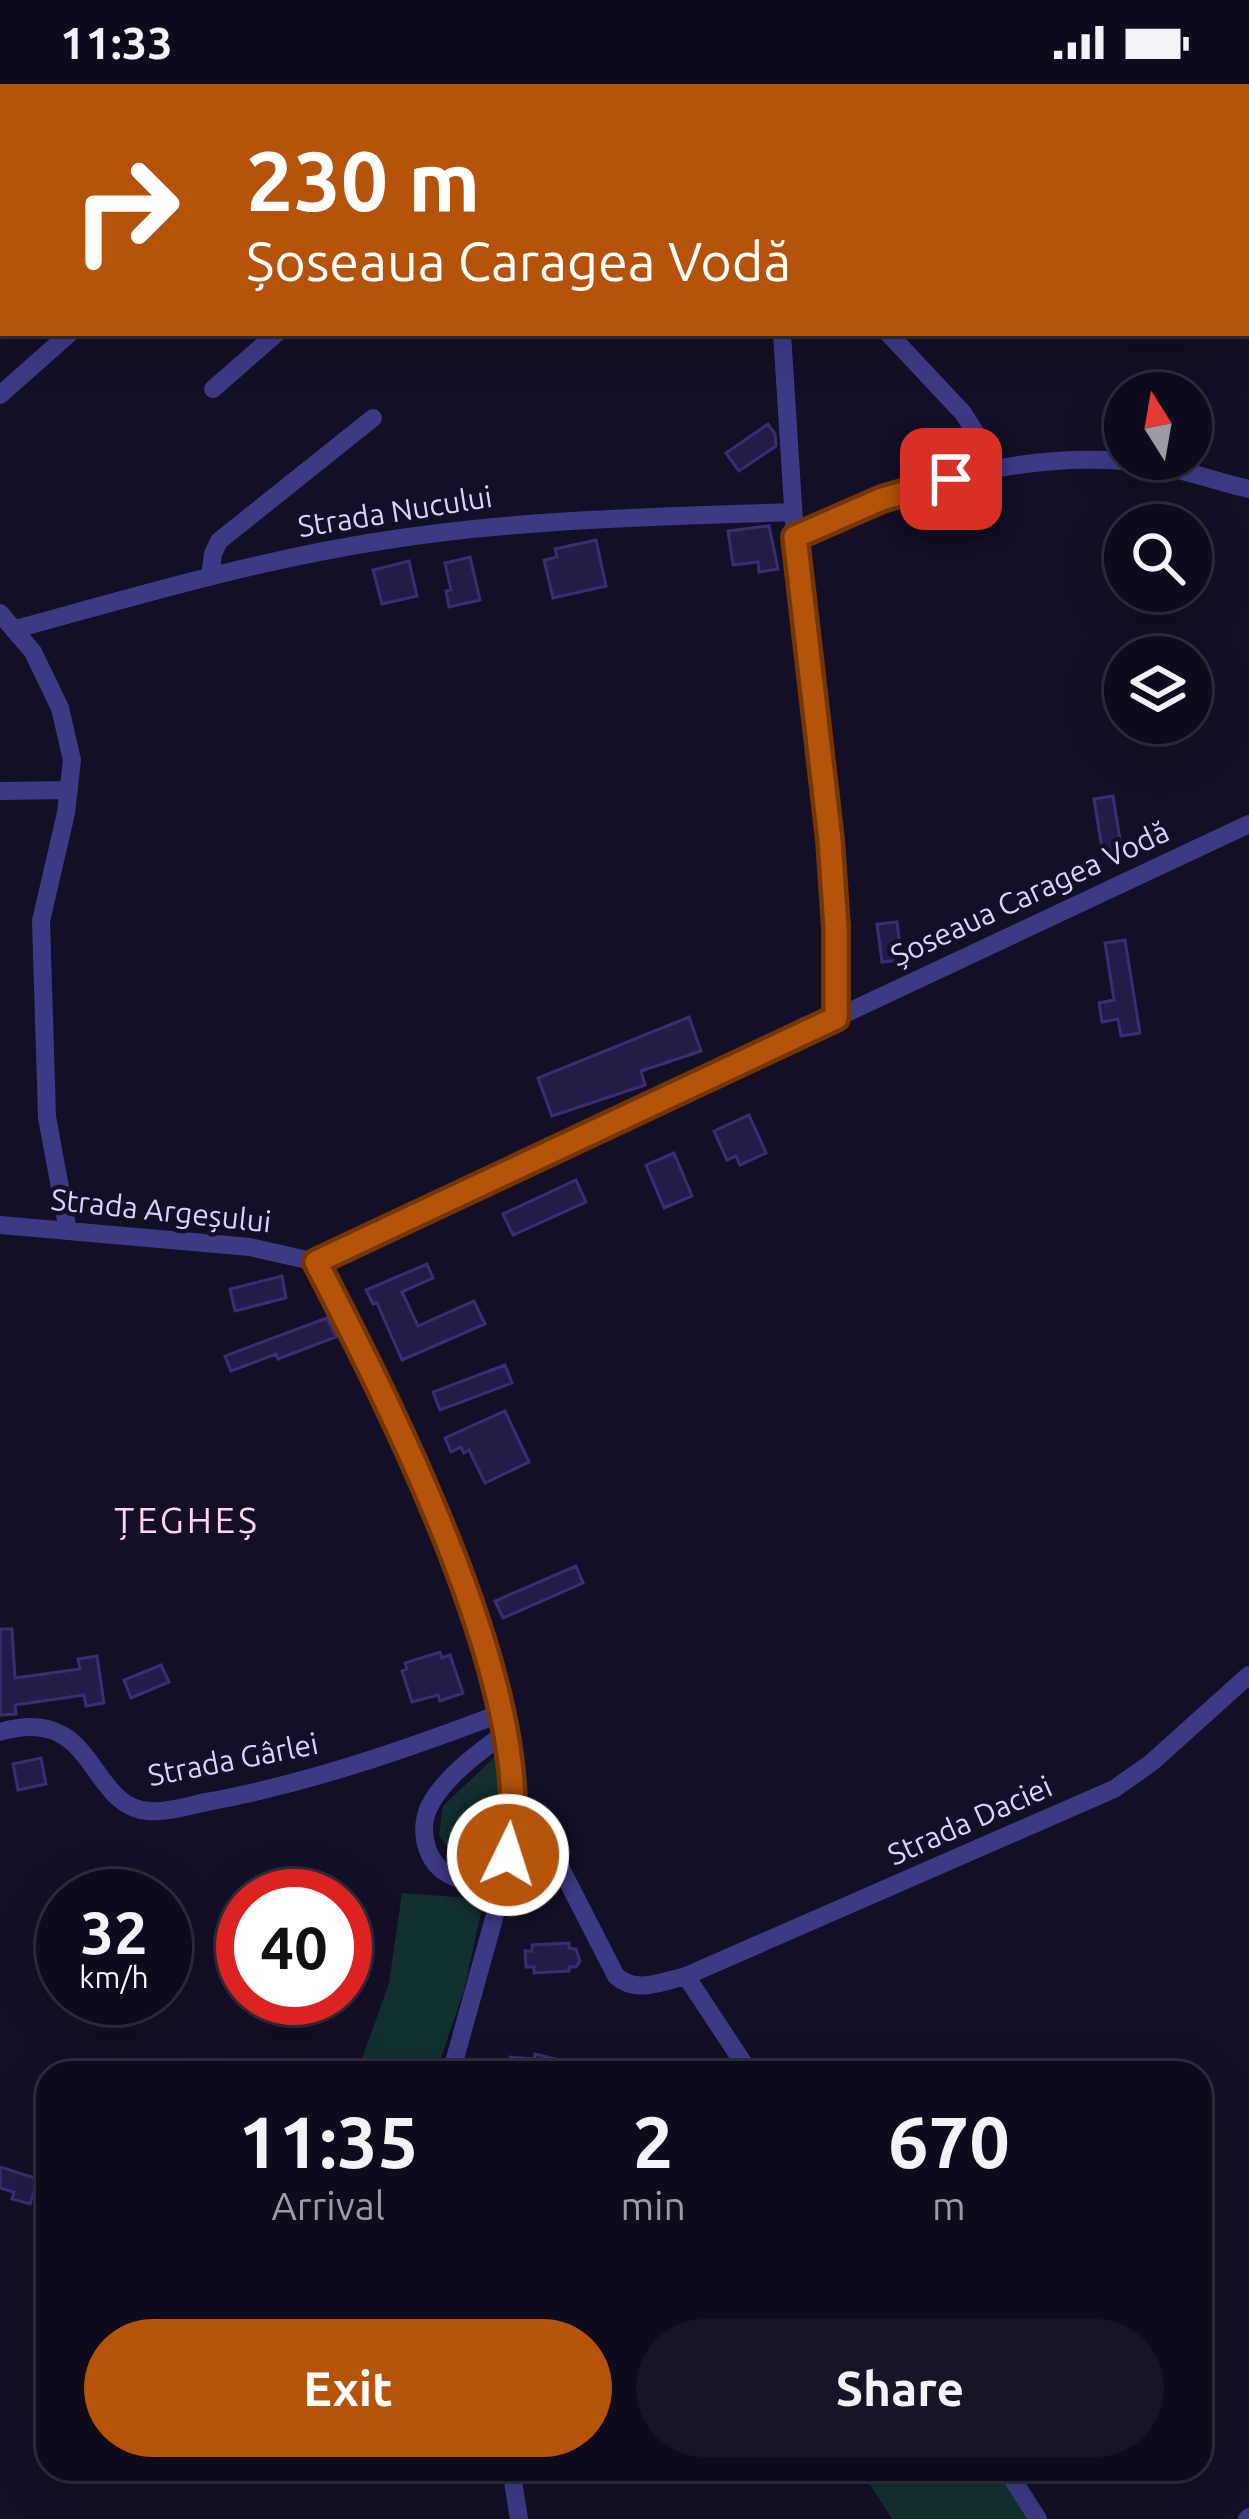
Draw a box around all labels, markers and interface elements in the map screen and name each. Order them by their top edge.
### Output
text: 11:33 [60,17,173,68]
icon: right [48,132,204,288]
text: 230 m [246,133,480,227]
text: Șoseaua Caragea Vodă [246,231,791,291]
north arrow [1104,372,1212,480]
map controls [1104,372,1212,744]
pin [900,428,1002,530]
icon: arrive [918,446,984,512]
street label: Strada Nucului [295,479,494,543]
button: search [1104,504,1212,612]
button: layers [1104,636,1212,744]
street label: Șoseaua Caragea Vodă [885,814,1174,973]
street label: Strada Argeșului [49,1182,273,1238]
district label: ȚEGHEȘ [114,1499,260,1540]
street label: Strada Gârlei [145,1726,321,1792]
street label: Strada Daciei [882,1769,1057,1871]
position arrow [445,1792,571,1918]
speed limit sign: 40 [216,1869,372,2025]
text: 32 [80,1898,148,1965]
text: km/h [79,1960,149,1994]
text: 11:35 [238,2101,418,2182]
text: 2 [633,2101,673,2182]
text: 670 [888,2101,1010,2182]
text: Arrival [271,2184,385,2227]
text: min [620,2184,686,2227]
text: m [932,2184,966,2227]
button: Exit [84,2319,612,2457]
button: Share [636,2319,1164,2457]

